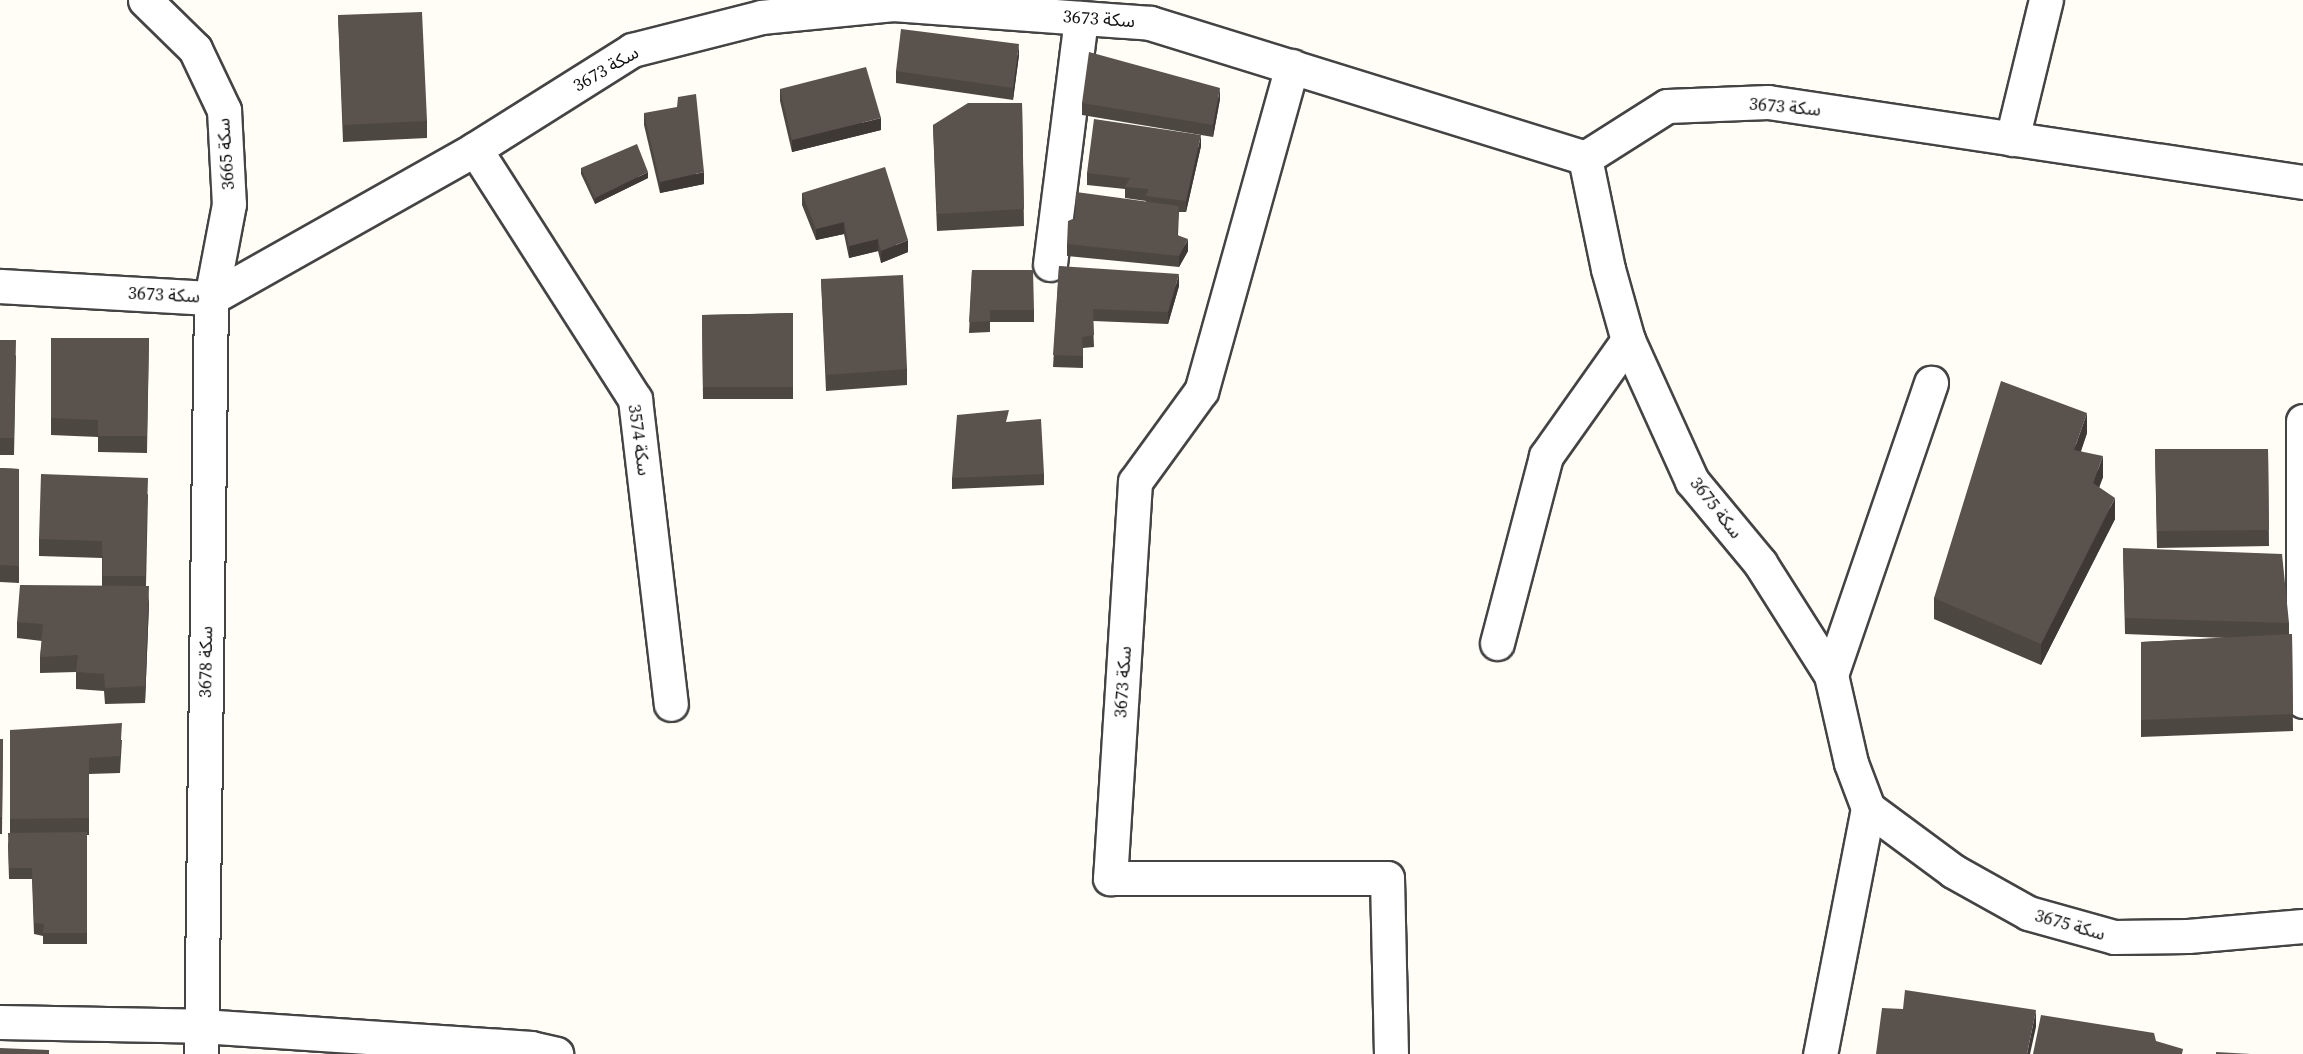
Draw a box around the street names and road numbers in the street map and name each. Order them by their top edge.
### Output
street label: سكة 3673 [1062,6,1136,32]
street label: سكة 3673 [569,42,643,96]
street label: سكة 3673 [1748,93,1822,121]
street label: سكة 3665 [213,117,239,191]
street label: سكة 3673 [127,282,201,308]
street label: سكة 3574 [623,403,655,477]
street label: سكة 3675 [1685,473,1747,543]
street label: سكة 3678 [195,626,217,698]
street label: سكة 3673 [1110,645,1136,719]
street label: سكة 3675 [2032,905,2108,945]

